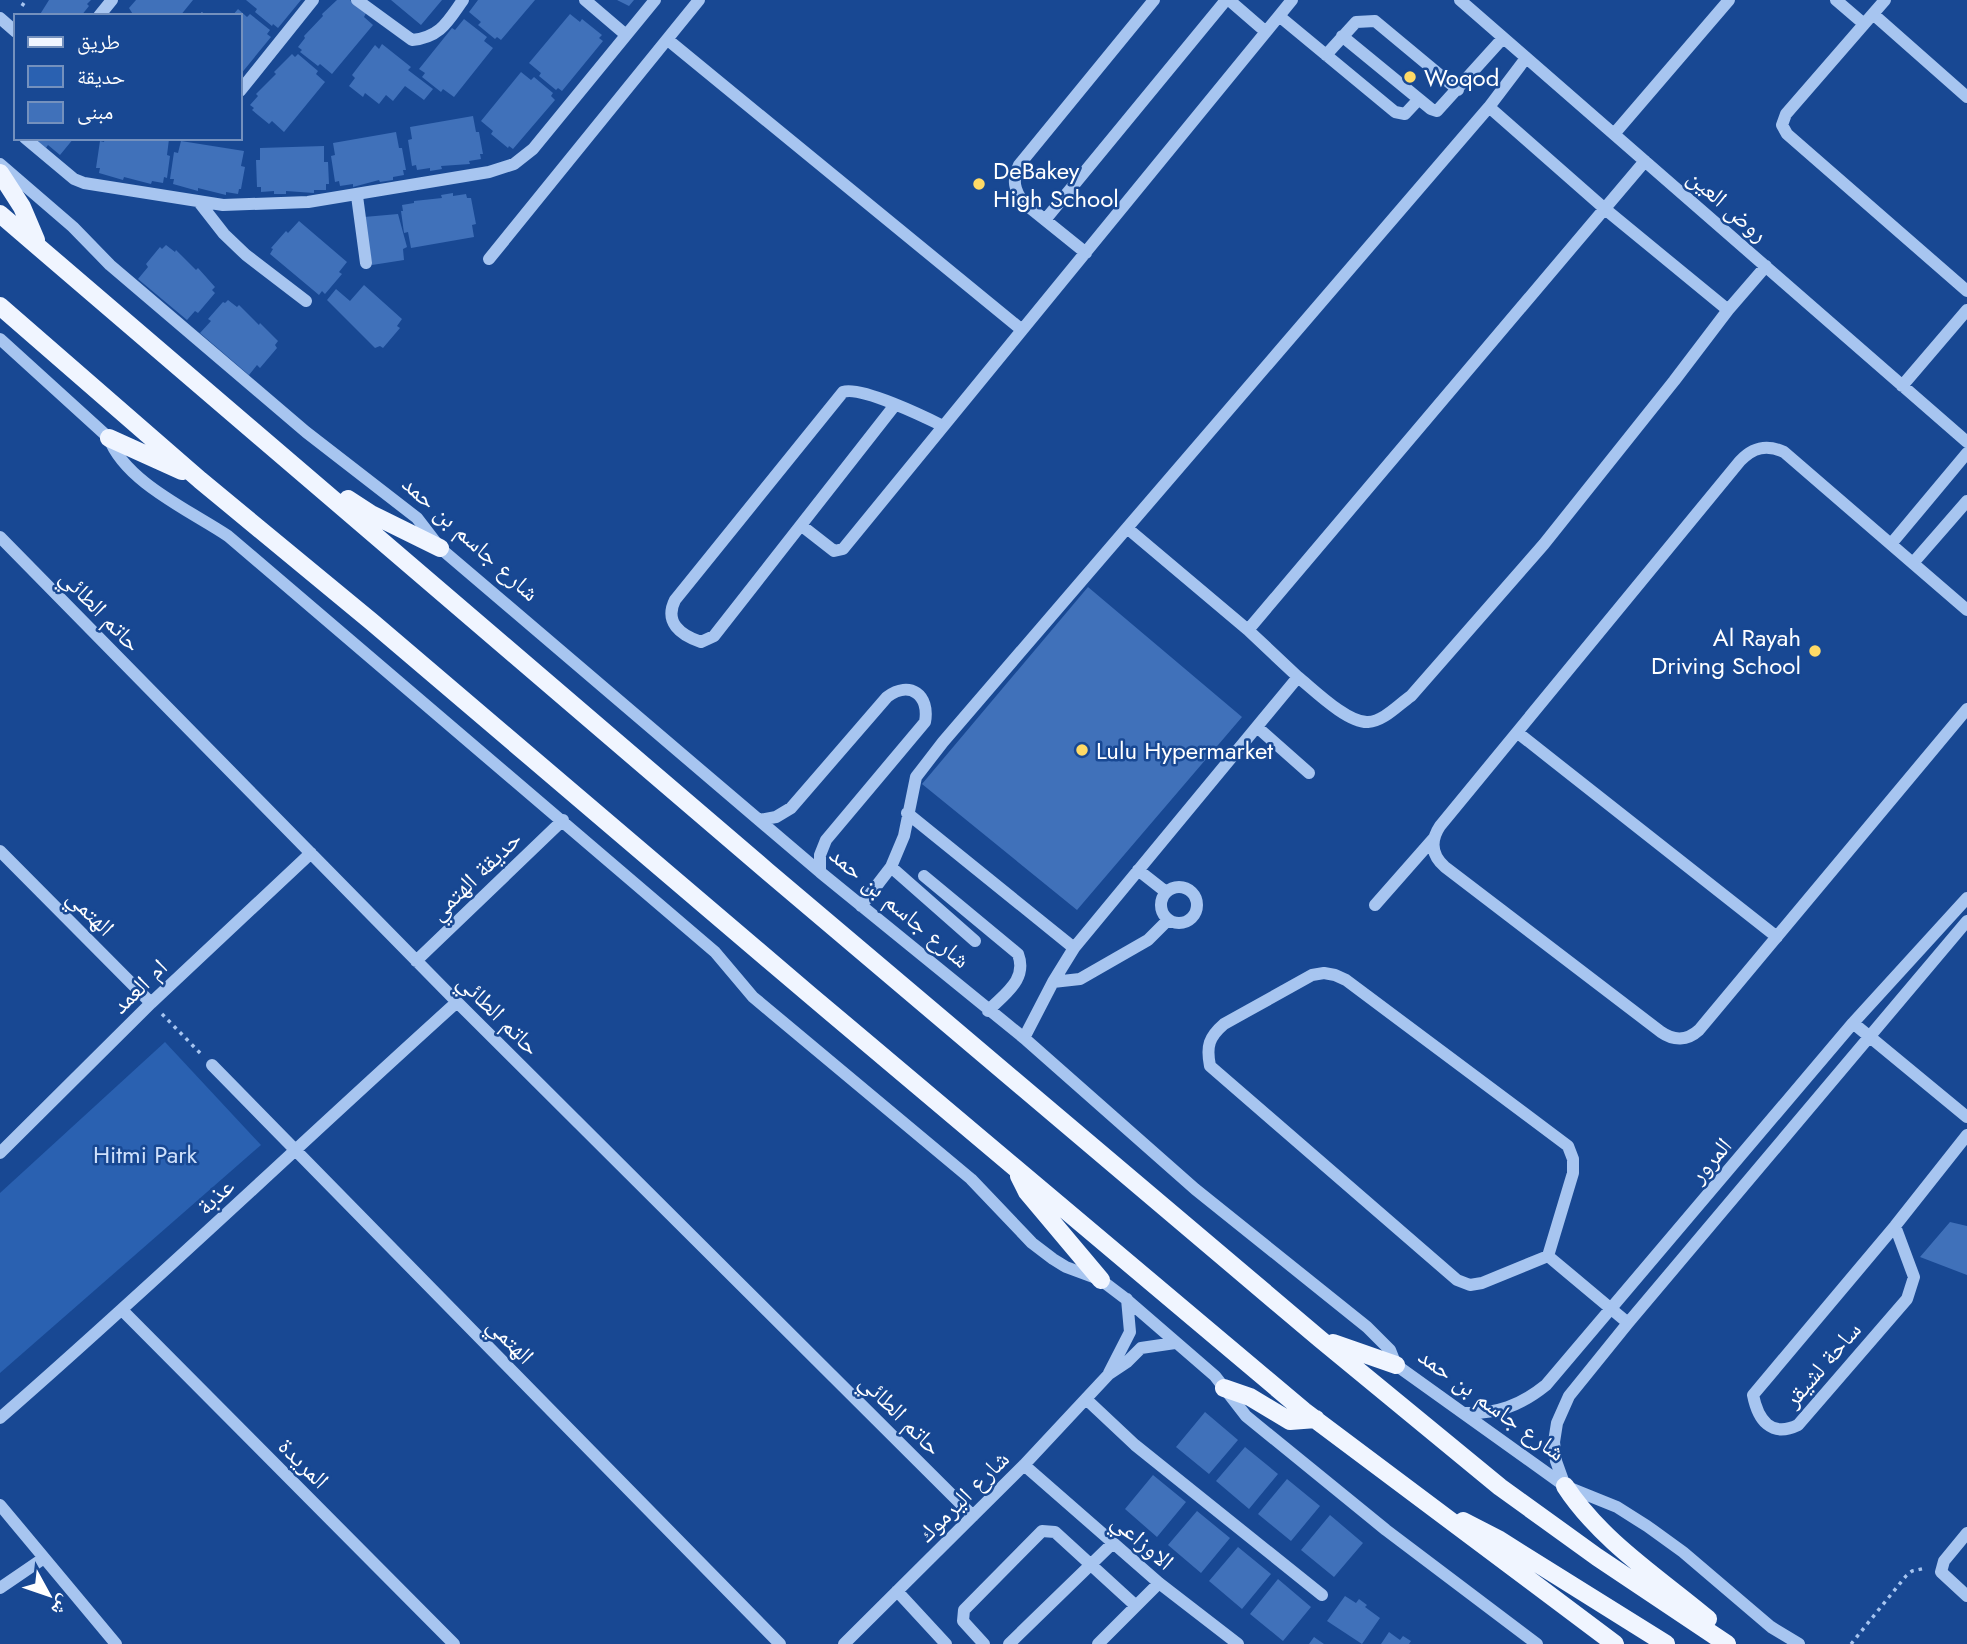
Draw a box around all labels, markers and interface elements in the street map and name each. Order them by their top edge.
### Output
legend [14,14,242,140]
text: طريق [77,27,120,57]
place label: Woqod [1424,60,1499,95]
text: حديقة [77,62,125,92]
marker: Woqod [1402,69,1418,85]
text: مبنى [77,97,113,127]
place label: DeBakey High School [993,153,1119,216]
street label: روض العين [1680,160,1776,250]
marker: DeBakey High School [971,176,987,192]
street label: شارع جاسم بن حمد [395,467,547,609]
street label: حاتم الطائي [51,560,150,661]
place label: Al Rayah Driving School [1651,620,1801,683]
marker: Al Rayah Driving School [1807,643,1823,659]
place label: Lulu Hypermarket [1096,733,1273,768]
marker: Lulu Hypermarket [1074,742,1090,758]
street label: حديقة الهتمي [421,822,531,930]
street label: شارع جاسم بن حمد [822,838,978,976]
street label: الهتمي [58,880,123,945]
street label: ام العمد [103,950,175,1022]
street label: حاتم الطائي [448,965,548,1065]
street label: المرور [1679,1129,1740,1191]
park label: Hitmi Park [93,1137,197,1172]
street label: عذبة [188,1169,242,1223]
street label: الهتمي [478,1308,543,1373]
street label: ساحة لشيقر [1774,1313,1869,1415]
street label: شارع جاسم بن حمد [1411,1339,1573,1469]
street label: حاتم الطائي [850,1365,950,1465]
street label: المريدة [270,1429,338,1497]
street label: شارع اليرموك [909,1442,1017,1550]
street label: الاوزاعي [1103,1504,1182,1580]
north arrow [14,1560,84,1630]
text: ش [45,1589,78,1622]

